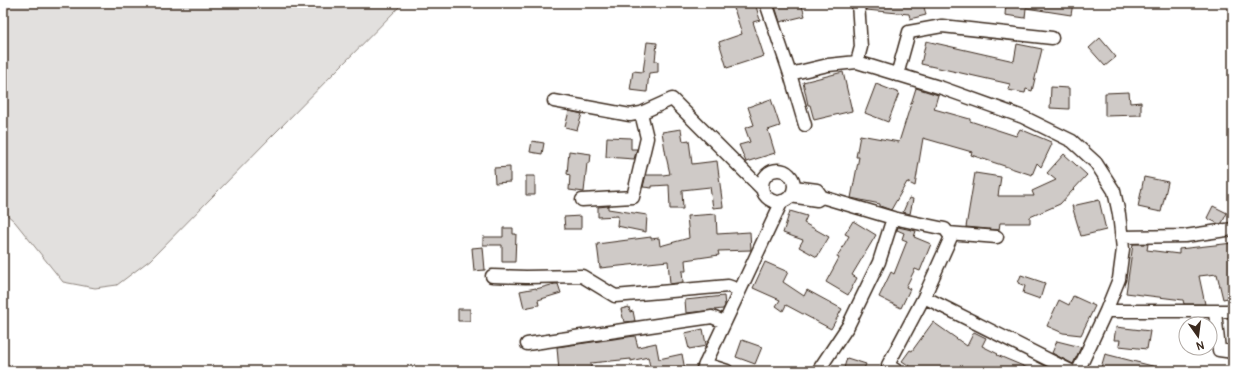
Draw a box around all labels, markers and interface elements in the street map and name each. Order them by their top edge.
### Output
north arrow [1178,316,1218,356]
text: N [1195,338,1205,353]

